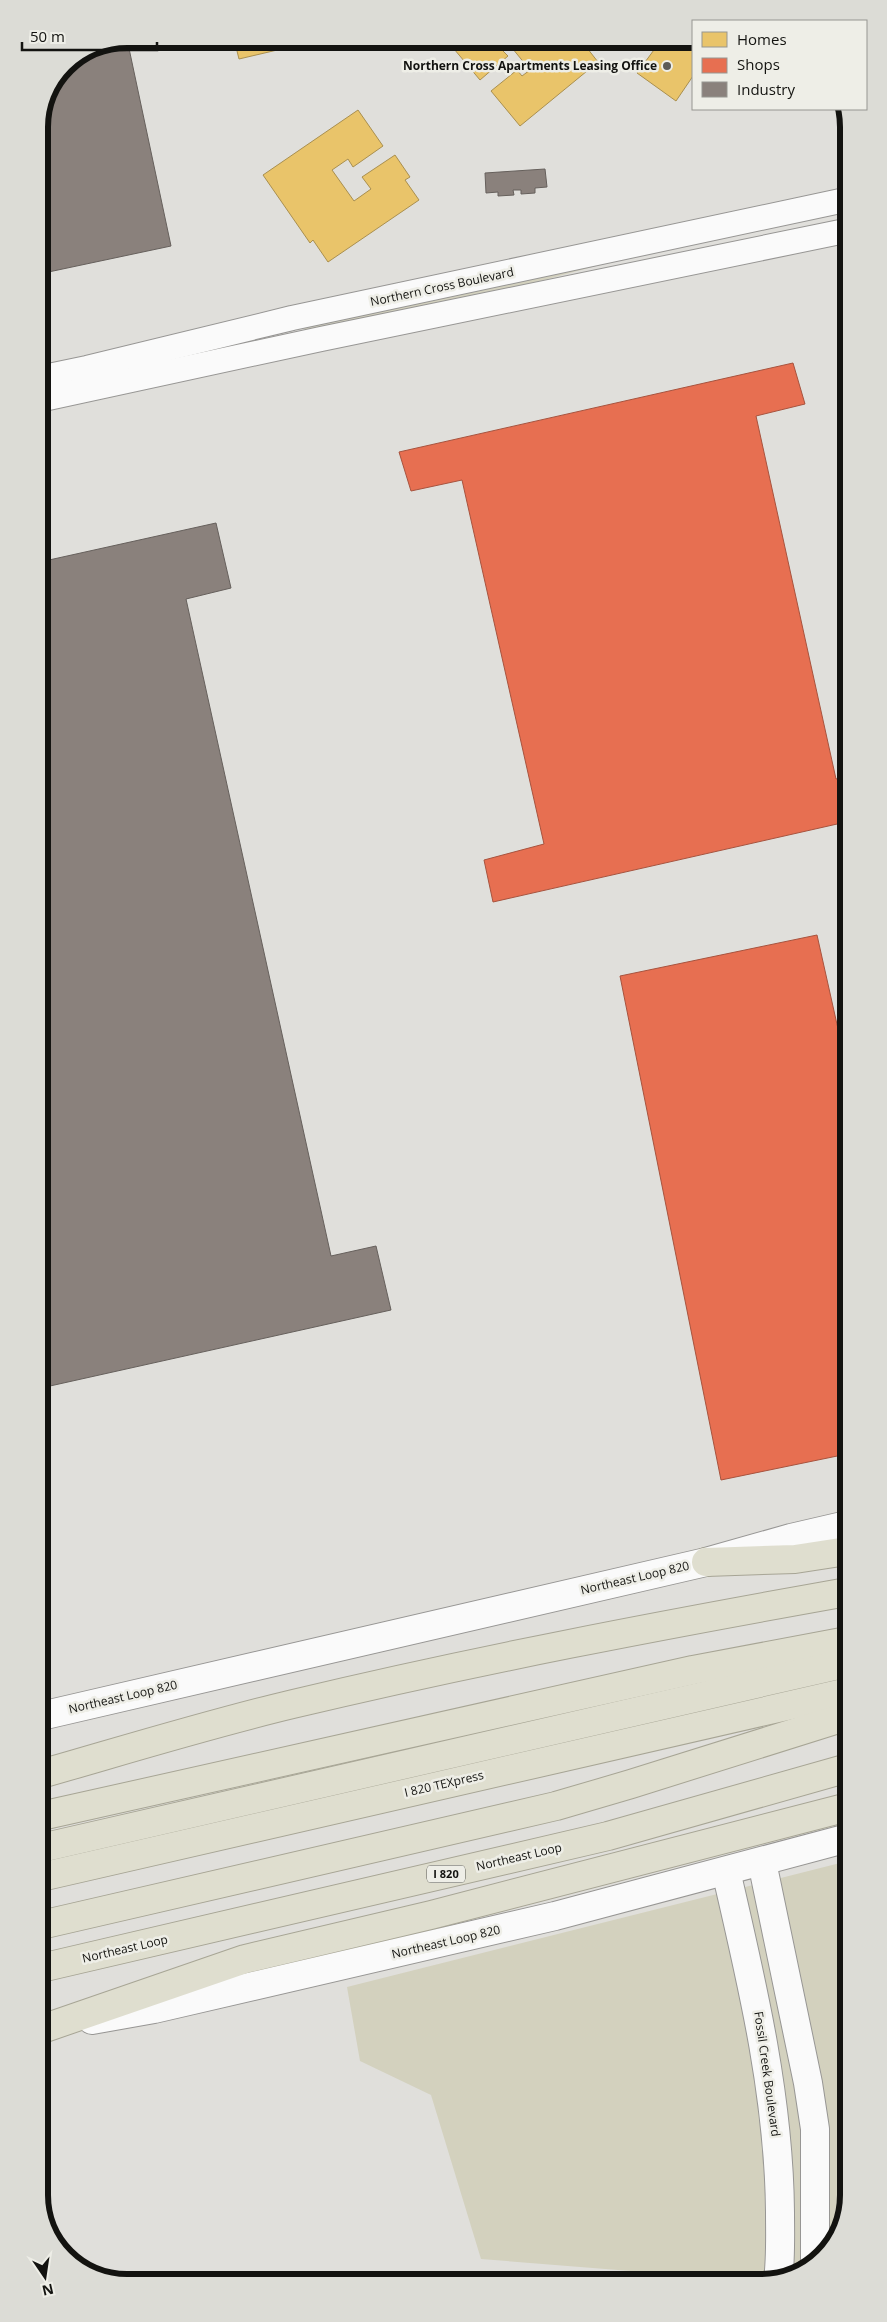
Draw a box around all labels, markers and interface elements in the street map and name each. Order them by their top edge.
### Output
scale bar [22,20,158,52]
legend [692,20,867,110]
text: 50 m [30,26,65,46]
text: Homes [737,29,787,49]
text: Shops [737,54,780,74]
place label: Northern Cross Apartments Leasing Office [403,57,657,74]
marker: Northern Cross Apartments Leasing Office [661,60,673,72]
text: Industry [737,79,795,99]
street label: Northern Cross Boulevard [369,263,515,310]
street label: Northeast Loop 820 [579,1557,691,1598]
street label: Northeast Loop 820 [67,1676,179,1717]
street label: I 820 TEXpress [403,1766,485,1801]
street label: Northeast Loop [474,1838,563,1875]
road number: I 820 [427,1866,465,1882]
street label: Northeast Loop 820 [390,1921,502,1962]
street label: Northeast Loop [80,1930,169,1967]
street label: Fossil Creek Boulevard [750,2010,785,2138]
north arrow [20,2252,70,2302]
text: N [40,2280,56,2301]

